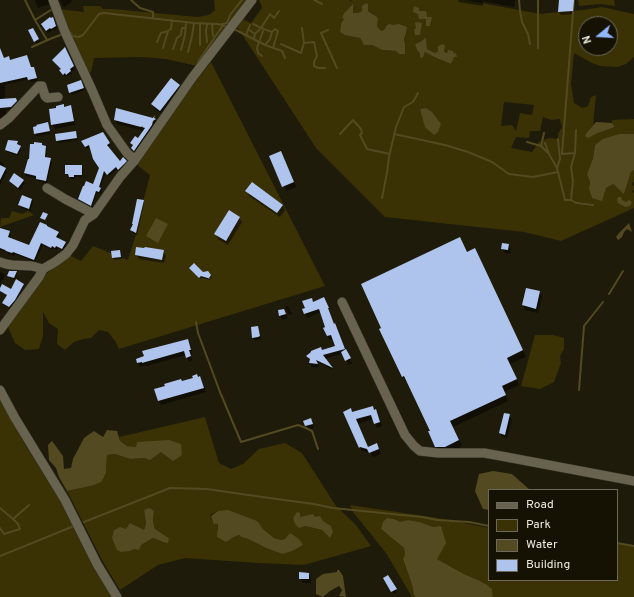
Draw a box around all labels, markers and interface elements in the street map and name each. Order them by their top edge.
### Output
north arrow [578,16,618,56]
text: N [580,33,595,45]
legend [488,489,618,581]
text: Road [526,497,554,513]
text: Park [526,517,551,533]
text: Water [526,537,558,553]
text: Building [526,557,570,573]

